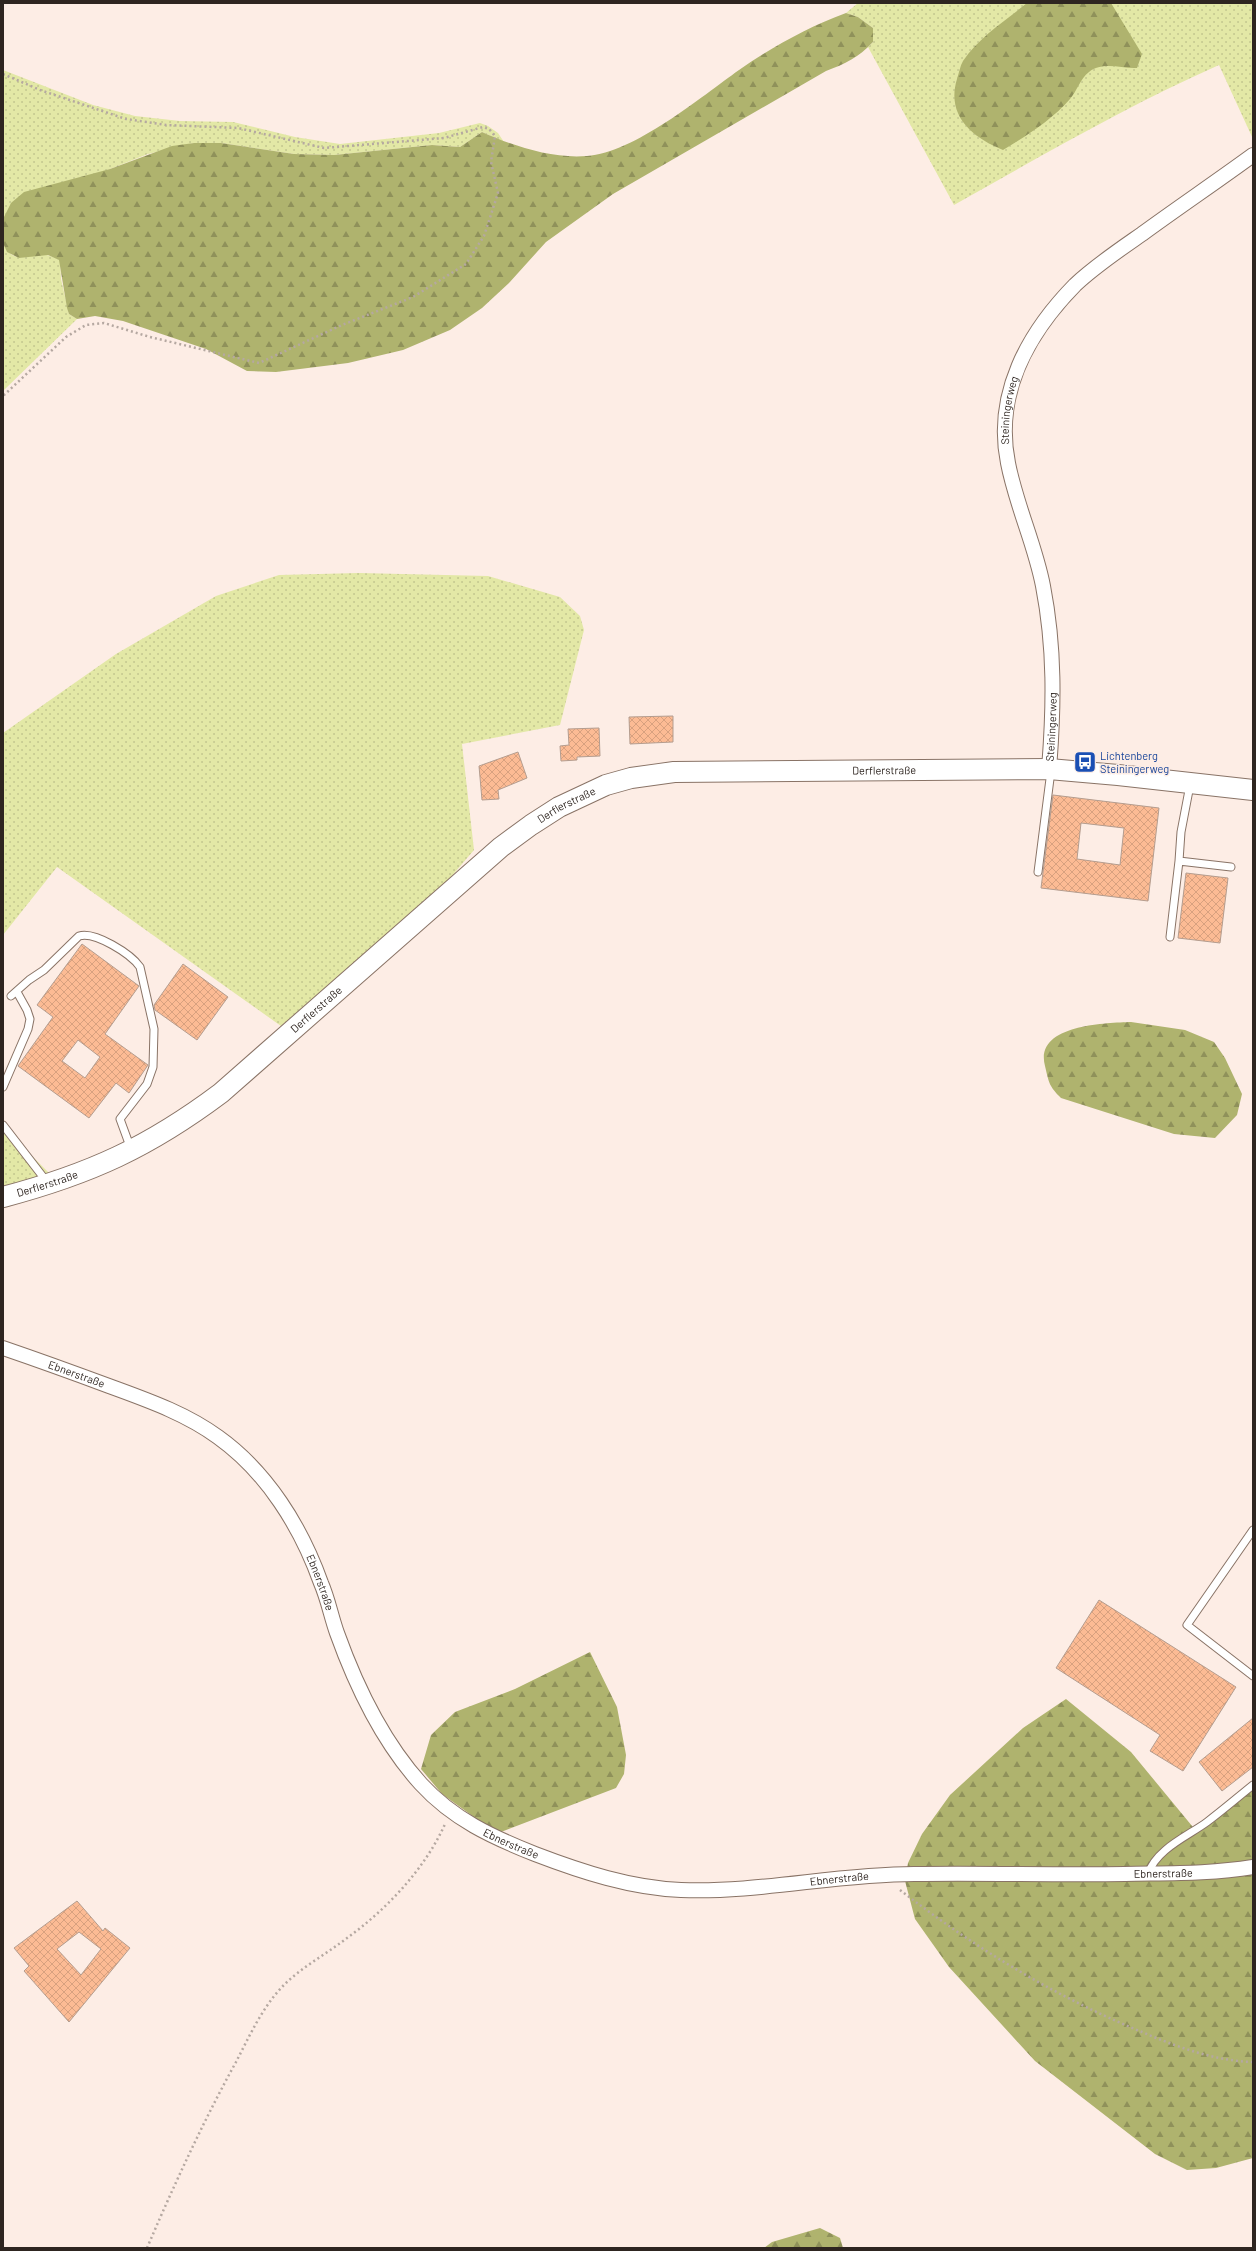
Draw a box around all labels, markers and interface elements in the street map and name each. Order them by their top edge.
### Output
street label: Steiningerweg [998,374,1020,445]
street label: Steiningerweg [1043,692,1059,762]
bus stop icon: Lichtenberg Steiningerweg [1072,749,1098,775]
place label: Lichtenberg Steiningerweg [1100,749,1169,775]
street label: Derflerstraße [852,763,916,777]
street label: Derflerstraße [535,784,597,825]
street label: Derflerstraße [288,983,344,1035]
street label: Derflerstraße [15,1167,80,1199]
street label: Ebnerstraße [47,1357,107,1390]
street label: Ebnerstraße [304,1552,337,1612]
street label: Ebnerstraße [481,1825,541,1861]
street label: Ebnerstraße [1133,1866,1193,1880]
street label: Ebnerstraße [809,1869,869,1888]

